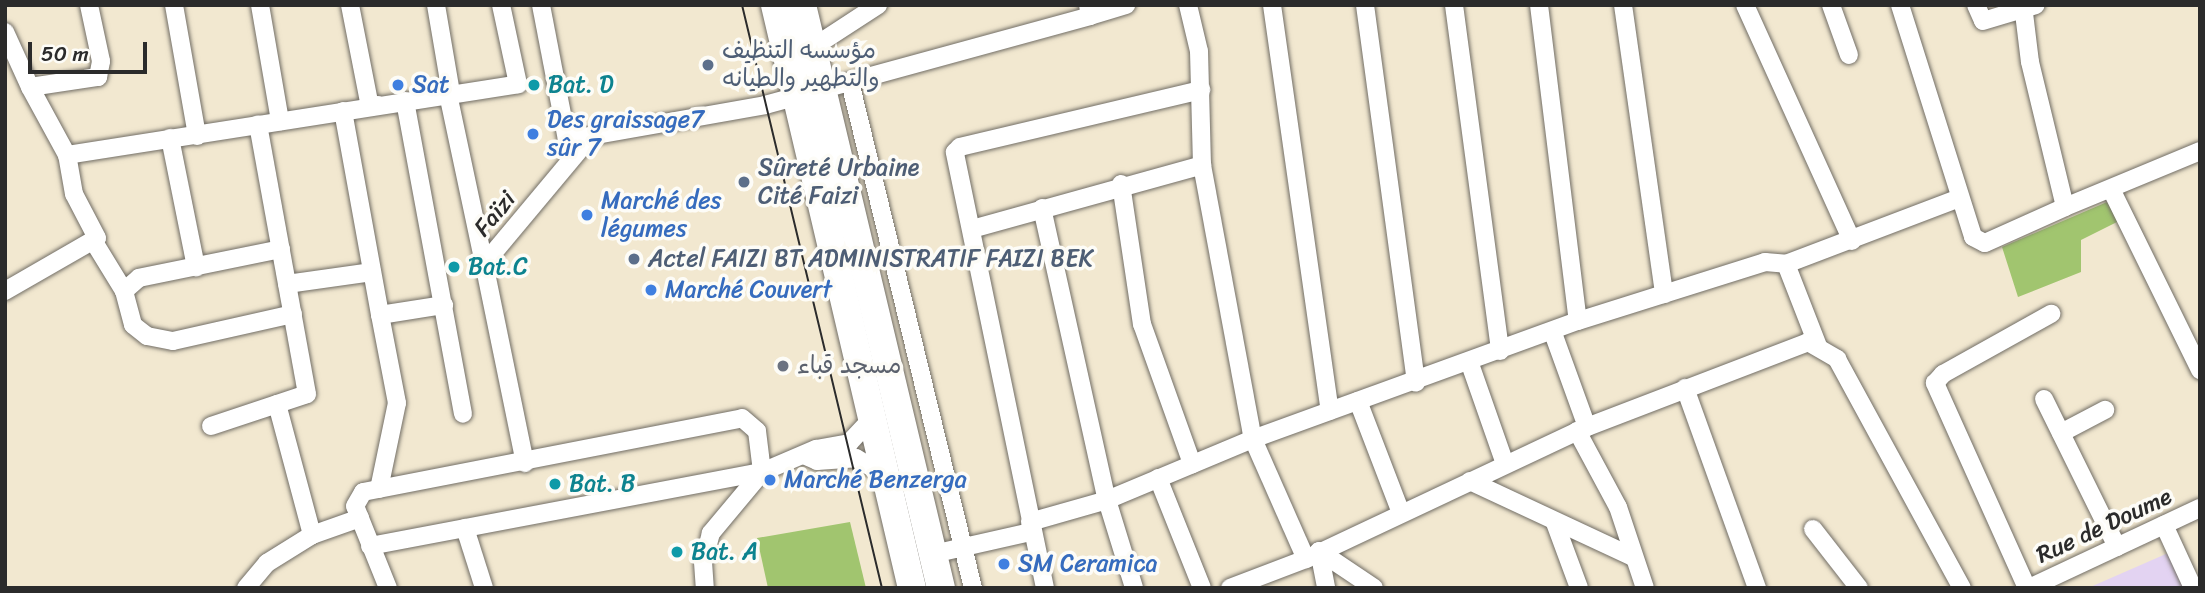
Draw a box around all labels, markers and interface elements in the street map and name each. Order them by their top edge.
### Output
scale bar [32,28,150,72]
text: 50 m [41,35,89,73]
place label: مؤسسه التنظيف والتطهير والطيانه [722,37,879,93]
marker: مؤسسه التنظيف والتطهير والطيانه [700,57,716,73]
place label: Sat [412,71,450,99]
place label: Bat. D [548,71,614,99]
marker: Sat [390,77,406,93]
marker: Bat. D [526,77,542,93]
place label: Des graissage7 sûr 7 [547,106,703,162]
marker: Des graissage7 sûr 7 [525,126,541,142]
place label: Sûreté Urbaine Cité Faizi [758,154,919,210]
marker: Sûreté Urbaine Cité Faizi [736,174,752,190]
street label: Faïzi [468,186,522,242]
place label: Marché des légumes [601,187,722,243]
marker: Marché des légumes [579,207,595,223]
place label: Actel FAIZI BT ADMINISTRATIF FAIZI BEK [648,245,1091,273]
marker: Actel FAIZI BT ADMINISTRATIF FAIZI BEK [626,251,642,267]
place label: Bat.C [468,253,528,281]
marker: Bat.C [446,259,462,275]
place label: Marché Couvert [665,276,832,304]
marker: Marché Couvert [643,282,659,298]
place label: مسجد قباء [797,352,901,380]
marker: مسجد قباء [775,358,791,374]
place label: Marché Benzerga [784,466,967,494]
place label: Bat. B [569,470,635,498]
marker: Marché Benzerga [762,472,778,488]
marker: Bat. B [547,476,563,492]
street label: Rue de Doume [2031,482,2177,570]
place label: Bat. A [691,538,758,566]
marker: Bat. A [669,544,685,560]
place label: SM Ceramica [1018,550,1158,578]
marker: SM Ceramica [996,556,1012,572]

